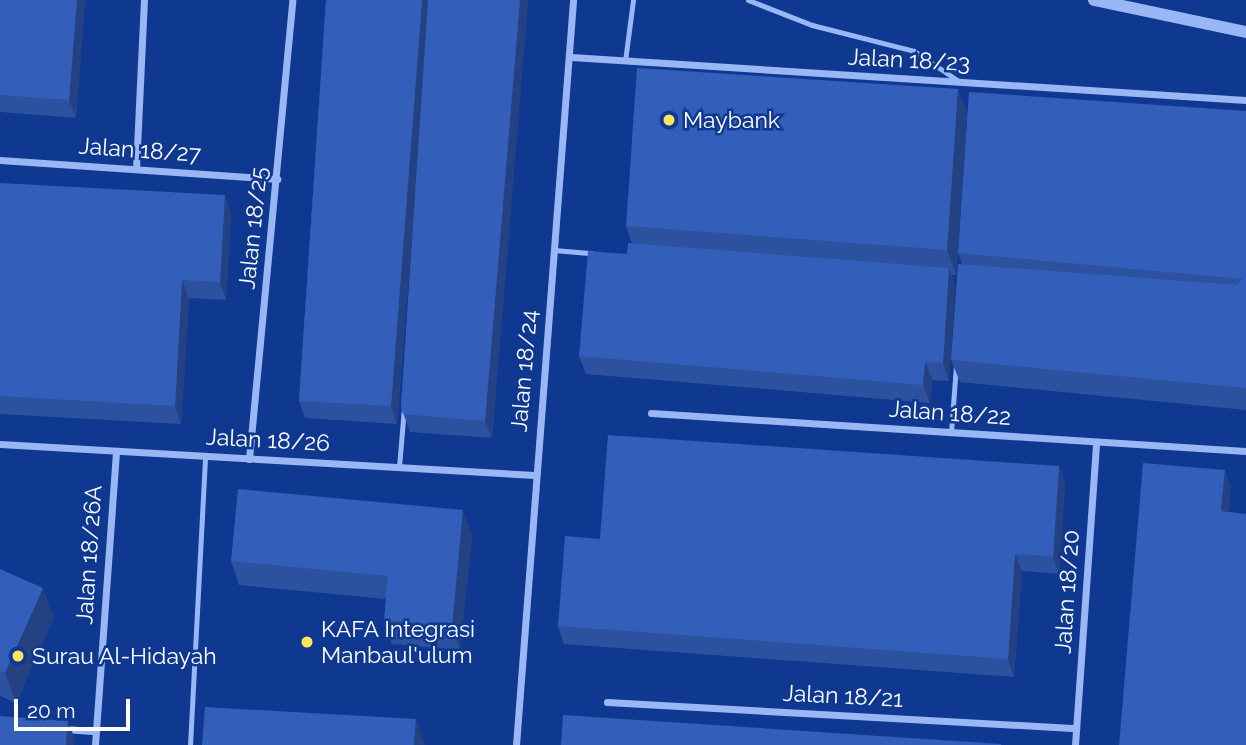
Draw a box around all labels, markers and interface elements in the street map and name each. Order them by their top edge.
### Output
street label: Jalan 18/23 [847,43,971,77]
place label: Maybank [683,106,780,134]
marker: Maybank [661,112,677,128]
street label: Jalan 18/27 [78,132,202,168]
street label: Jalan 18/25 [233,165,273,291]
street label: Jalan 18/24 [505,309,543,433]
street label: Jalan 18/22 [888,395,1012,431]
street label: Jalan 18/26 [205,423,331,457]
street label: Jalan 18/26A [70,485,108,625]
street label: Jalan 18/20 [1049,529,1085,655]
place label: KAFA Integrasi Manbaul'ulum [321,615,476,669]
marker: KAFA Integrasi Manbaul'ulum [299,634,315,650]
place label: Surau Al-Hidayah [32,642,217,670]
marker: Surau Al-Hidayah [10,648,26,664]
street label: Jalan 18/21 [782,679,904,713]
scale bar [18,686,133,730]
text: 20 m [27,698,75,723]

